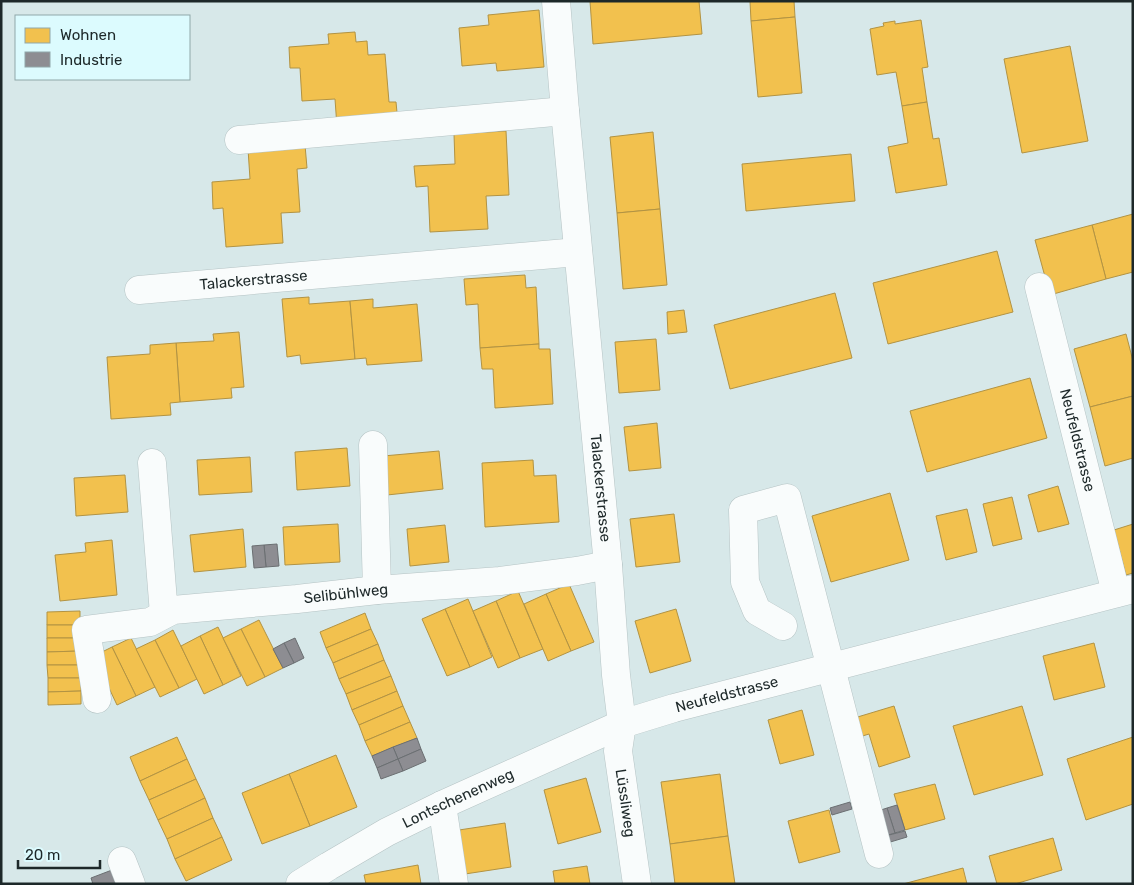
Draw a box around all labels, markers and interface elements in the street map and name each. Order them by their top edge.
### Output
legend [15,15,190,80]
text: Wohnen [60,26,116,44]
text: Industrie [60,51,122,69]
street label: Talackerstrasse [199,266,308,294]
street label: Neufeldstrasse [1056,387,1099,494]
street label: Talackerstrasse [587,433,615,543]
street label: Selibühlweg [303,580,389,607]
street label: Neufeldstrasse [673,672,780,716]
street label: Lontschenenweg [399,765,517,832]
street label: Lüssliweg [612,768,639,839]
scale bar [18,838,100,870]
text: 20 m [25,846,60,864]

